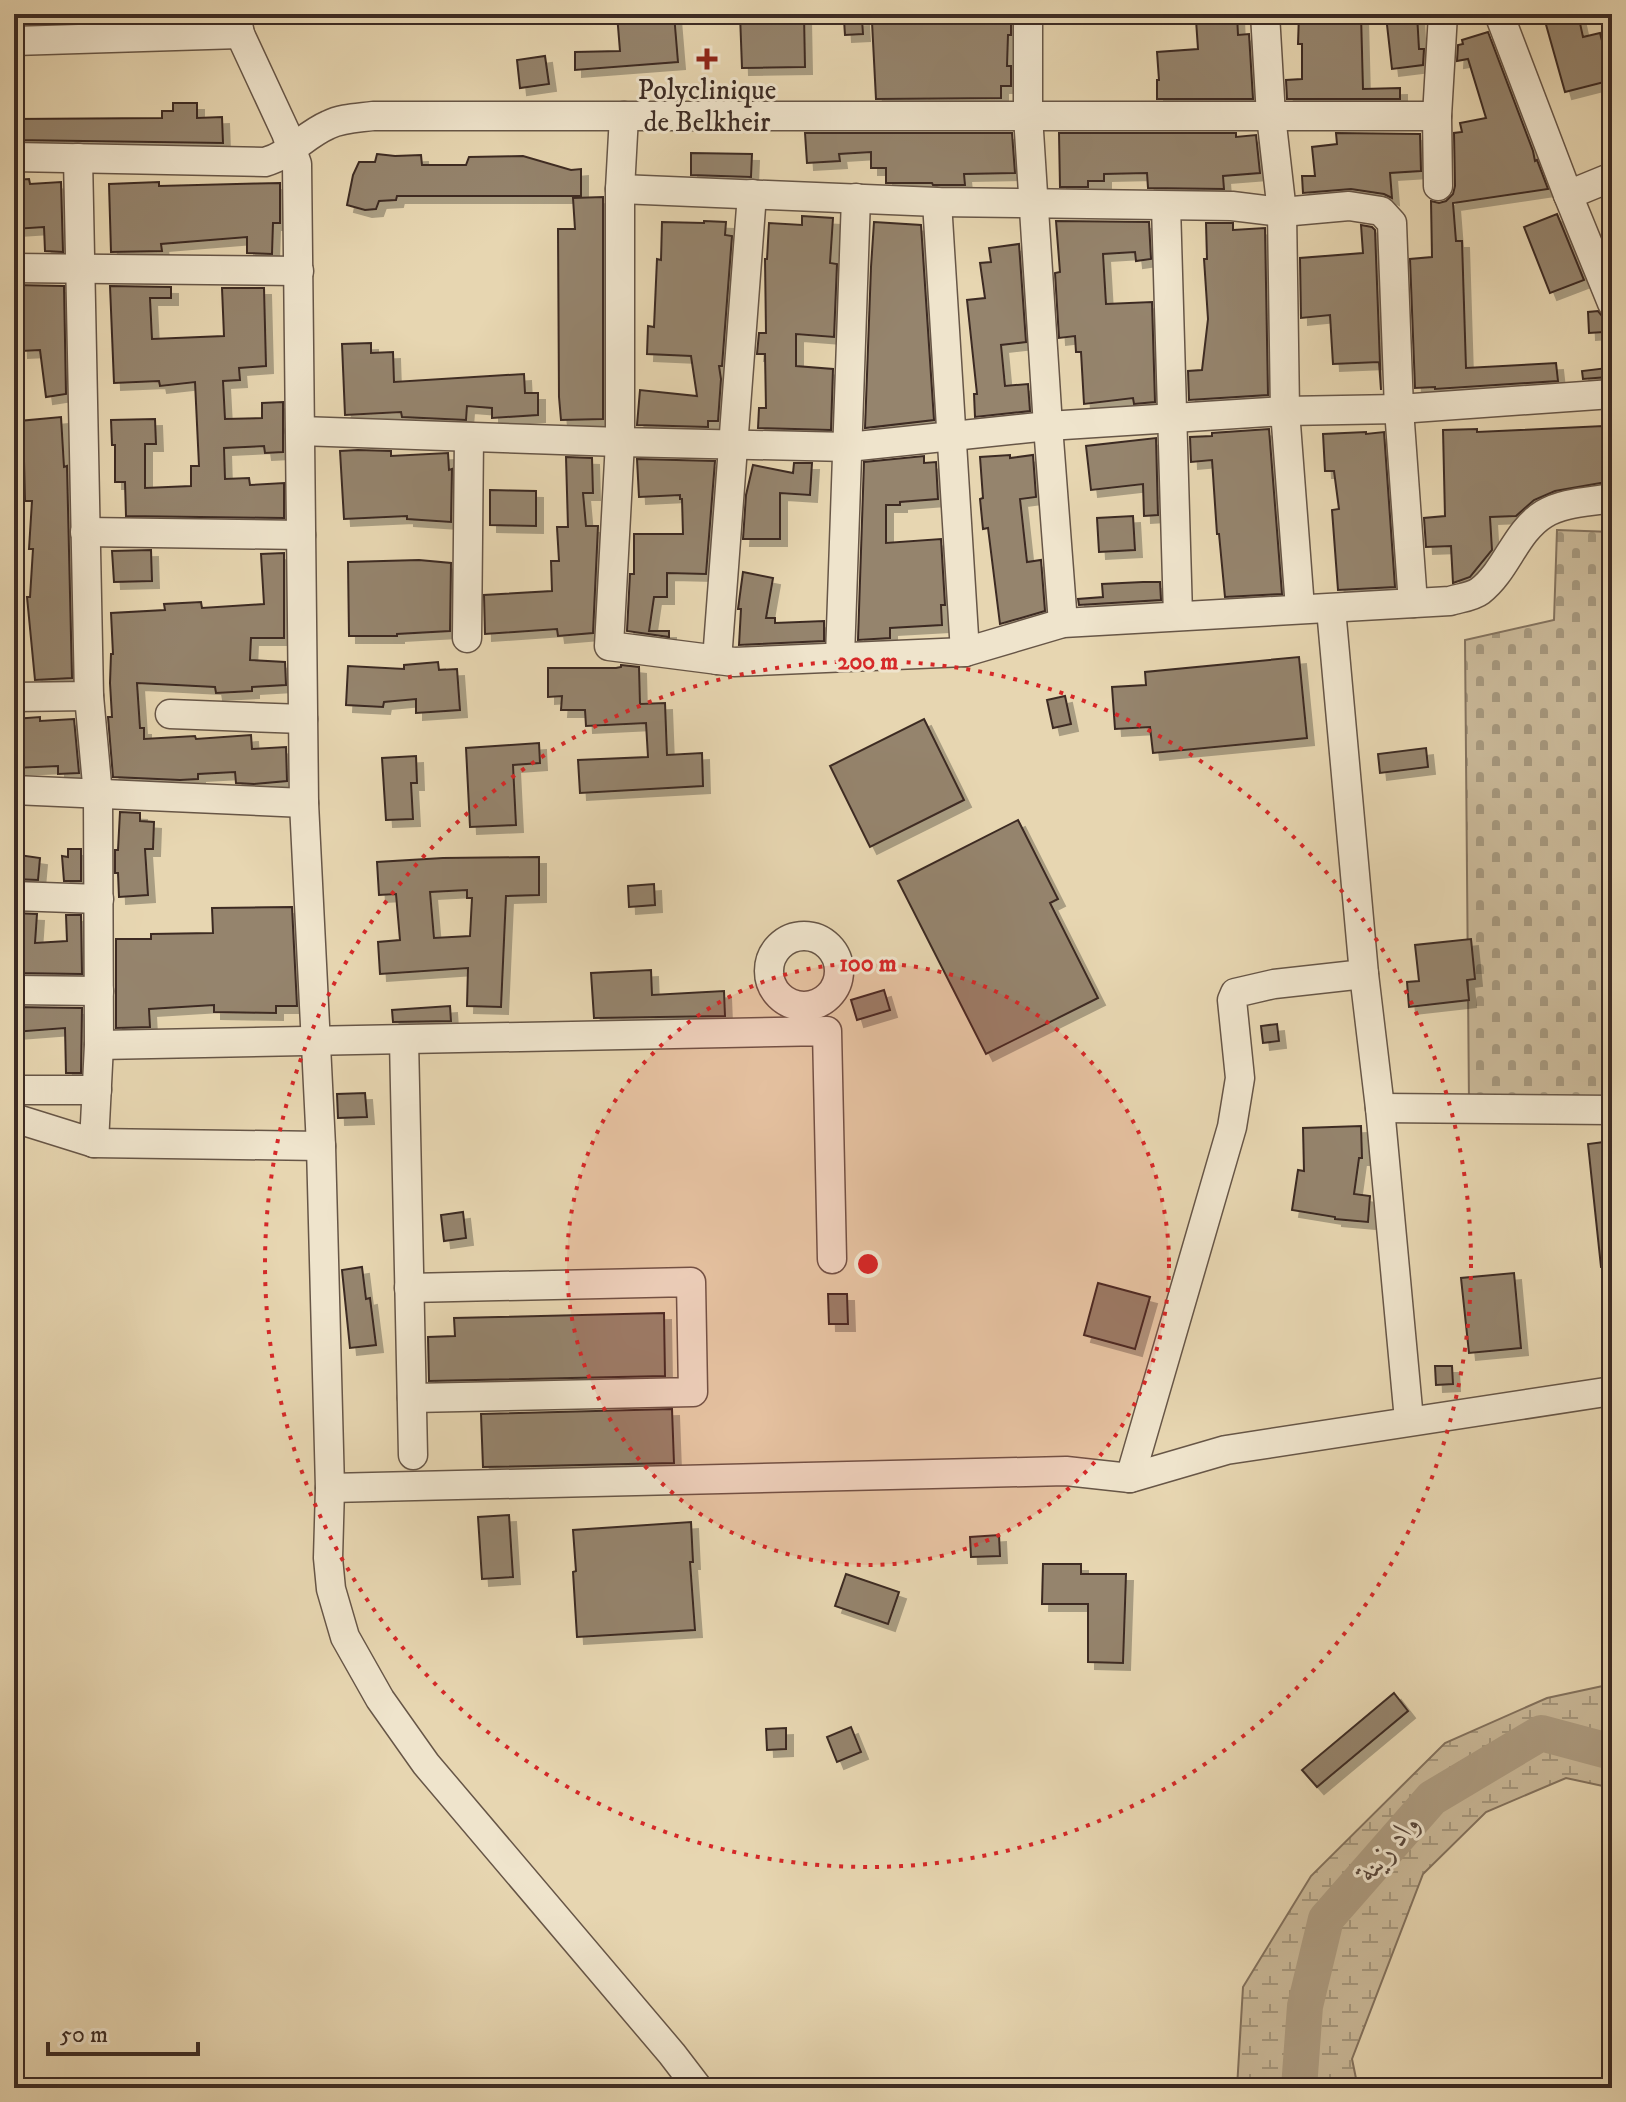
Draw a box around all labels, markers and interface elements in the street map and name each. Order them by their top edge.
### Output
marker: Polyclinique de Belkheir [696,48,718,70]
place label: Polyclinique de Belkheir [638,73,776,140]
text: 200 m [838,647,898,677]
text: 100 m [839,949,897,979]
centre of rings [854,1250,882,1278]
water label: واد زينة [1347,1806,1429,1892]
scale bar [48,2006,198,2056]
text: 50 m [60,2020,108,2050]

